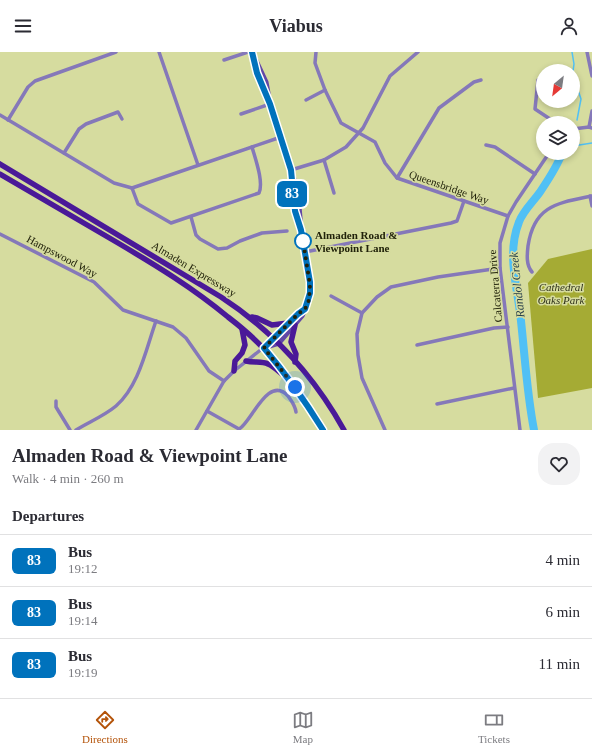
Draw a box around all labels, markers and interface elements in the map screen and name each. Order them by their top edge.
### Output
icon: menu [12,15,34,37]
icon: person [558,15,580,37]
text: Viabus [269,16,323,36]
north arrow [536,64,580,108]
map controls [536,64,580,160]
button: layers [536,116,580,160]
street label: Queensbridge Way [408,168,491,206]
line badge: 83 [274,181,310,207]
text: 83 [285,186,299,201]
place label: Almaden Road & Viewpoint Lane [315,229,398,254]
street label: Hampswood Way [25,232,100,280]
marker: Almaden Road & Viewpoint Lane [294,232,312,250]
street label: Almaden Expressway [150,239,239,299]
street label: Calcaterra Drive [486,249,504,323]
water label: Randol Creek [507,251,528,319]
park label: Cathedral Oaks Park [538,281,585,306]
your location [285,377,305,397]
button: heart [538,443,580,485]
text: Almaden Road & Viewpoint Lane [12,445,288,466]
text: Walk · 4 min · 260 m [12,471,124,486]
text: Departures [12,508,84,524]
text: Bus [68,544,92,560]
text: 4 min [545,552,580,568]
text: 83 [27,553,41,568]
text: 19:12 [68,561,98,576]
text: Bus [68,596,92,612]
text: 6 min [545,604,580,620]
text: 83 [27,605,41,620]
text: 19:14 [68,613,98,628]
text: Bus [68,648,92,664]
text: 11 min [538,656,580,672]
text: 83 [27,657,41,672]
text: 19:19 [68,665,98,680]
tab: Directions [82,709,128,745]
tab: Map [292,709,314,745]
tab: Tickets [478,709,510,745]

